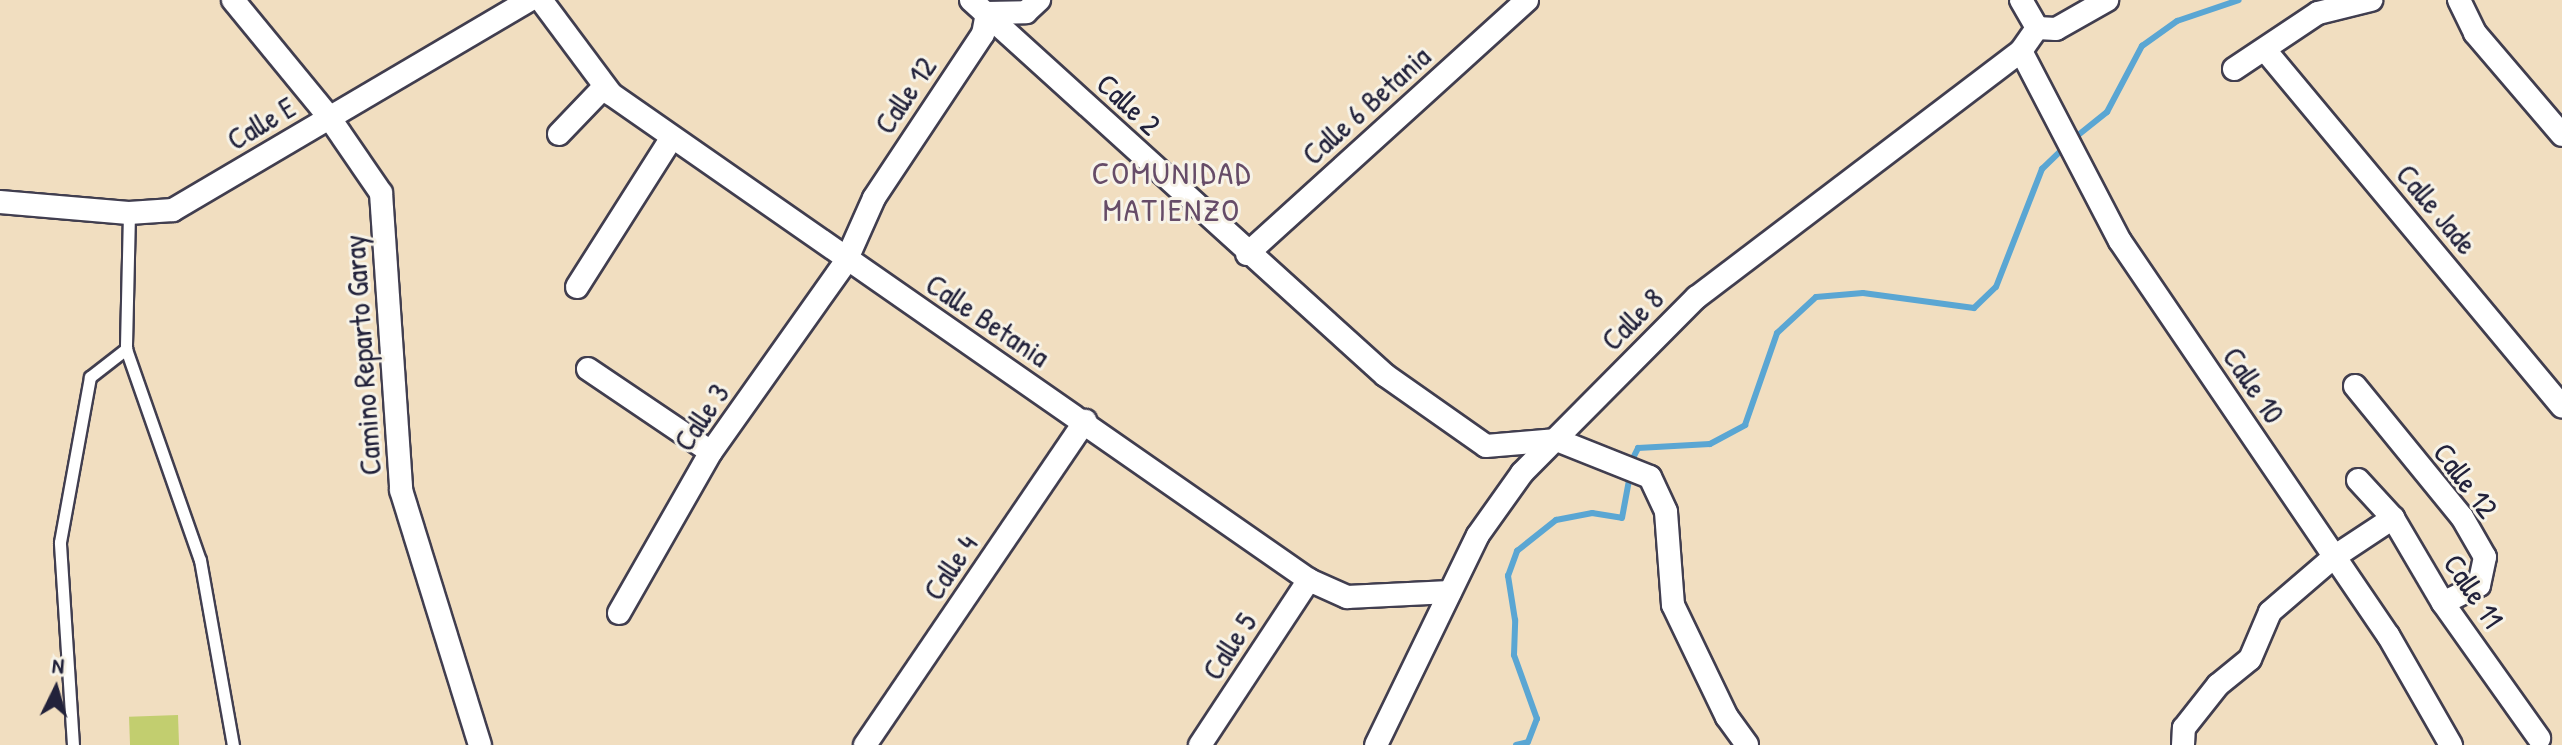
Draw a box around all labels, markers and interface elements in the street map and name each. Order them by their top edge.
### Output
street label: Calle 6 Betania [1294,38,1438,172]
street label: Calle 12 [866,50,944,140]
street label: Calle 2 [1090,66,1168,142]
street label: Calle E [220,89,302,157]
district label: COMUNIDAD MATIENZO [1092,155,1252,230]
street label: Calle Jade [2389,157,2485,261]
street label: Camino Reparto Garay [336,234,388,476]
street label: Calle Betania [919,266,1057,374]
street label: Calle 8 [1593,280,1671,358]
street label: Calle 10 [2216,340,2292,430]
street label: Calle 3 [666,377,736,457]
street label: Calle 12 [2426,435,2506,525]
street label: Calle 4 [915,527,985,607]
street label: Calle 11 [2436,547,2512,635]
street label: Calle 5 [1194,606,1264,686]
north arrow [16,649,96,729]
text: N [51,650,65,681]

